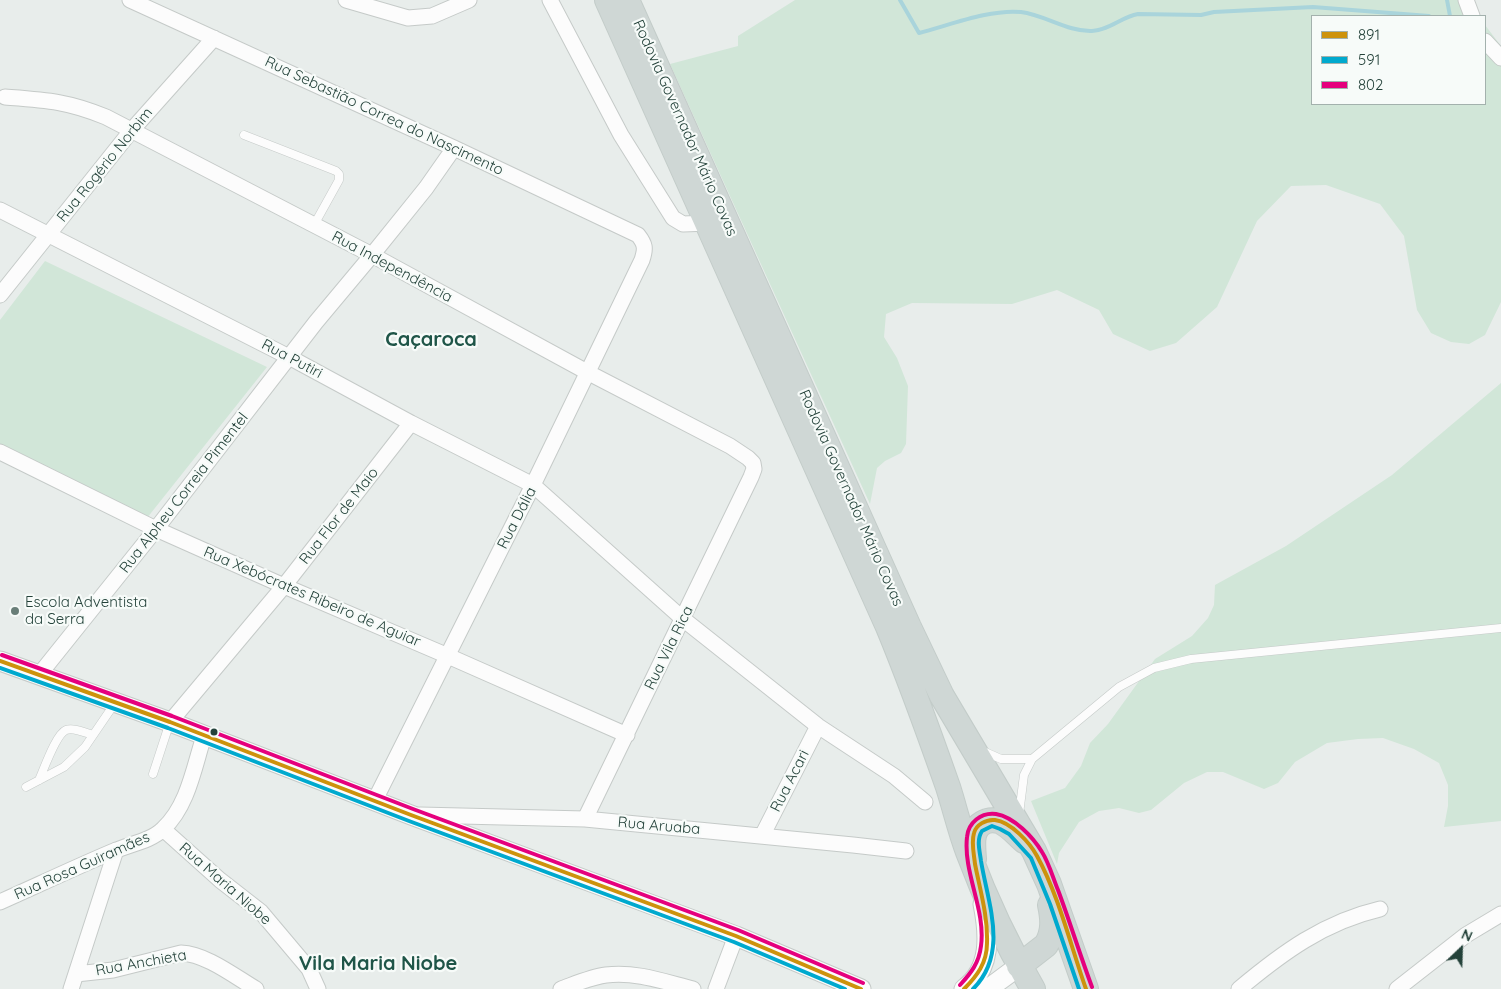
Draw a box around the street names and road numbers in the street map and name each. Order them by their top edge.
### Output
street label: Rodovia Governador Mário Covas [629,17,741,239]
street label: Rua Sebastião Correa do Nascimento [262,53,506,179]
street label: Rua Rogério Norbim [53,104,157,226]
street label: Rua Independência [329,228,455,306]
street label: Rua Putiri [259,335,325,383]
street label: Rodovia Governador Mário Covas [795,387,907,609]
street label: Rua Alpheu Correia Pimentel [116,409,252,577]
street label: Rua Flor de Maio [296,464,382,568]
street label: Rua Dália [494,484,540,552]
street label: Rua Xebócrates Ribeiro de Aguiar [201,543,423,651]
street label: Rua Vila Rica [641,603,697,693]
street label: Rua Acari [767,747,813,815]
street label: Rua Aruaba [617,813,701,839]
street label: Rua Rosa Guiramães [12,828,152,904]
street label: Rua Maria Niobe [175,839,275,929]
street label: Rua Anchieta [94,946,188,980]

